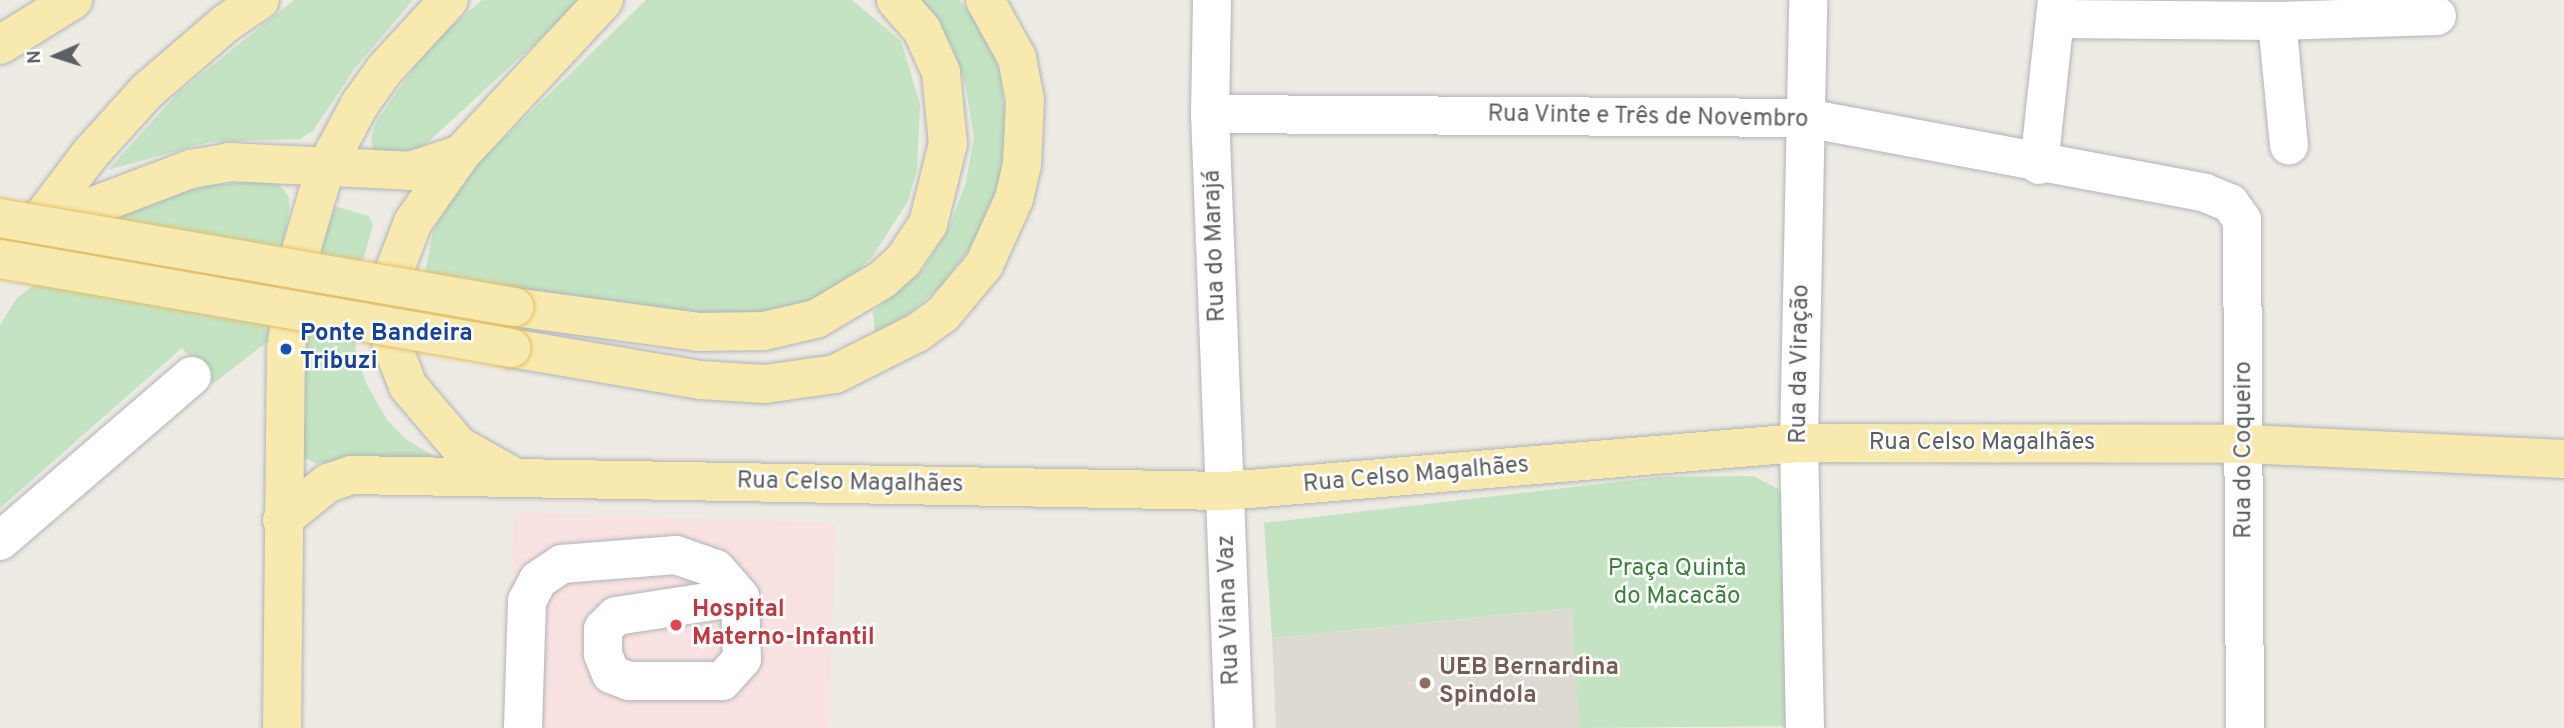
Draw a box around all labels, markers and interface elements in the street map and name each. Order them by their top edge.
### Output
north arrow [21,21,91,91]
text: N [23,50,47,65]
street label: Rua Vinte e Três de Novembro [1486,101,1810,135]
street label: Rua do Marajá [1199,169,1233,323]
street label: Rua da Viração [1785,283,1817,445]
place label: Ponte Bandeira Tribuzi [300,321,473,377]
marker: Ponte Bandeira Tribuzi [278,341,294,357]
street label: Rua do Coqueiro [2231,361,2259,539]
street label: Rua Celso Magalhães [1869,430,2095,458]
street label: Rua Celso Magalhães [1302,452,1530,500]
street label: Rua Celso Magalhães [736,468,964,500]
street label: Rua Viana Vaz [1213,533,1247,687]
park label: Praça Quinta do Macacão [1608,556,1746,612]
place label: Hospital Materno-Infantil [692,597,875,653]
marker: Hospital Materno-Infantil [666,615,686,635]
place label: UEB Bernardina Spindola [1439,655,1619,711]
marker: UEB Bernardina Spindola [1417,675,1433,691]

